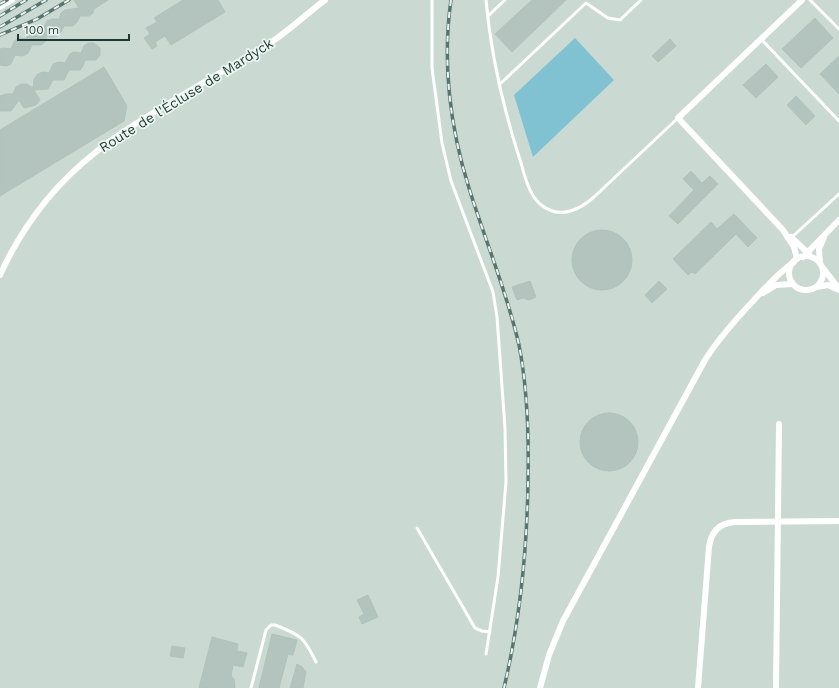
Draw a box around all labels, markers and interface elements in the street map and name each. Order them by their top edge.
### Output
scale bar [18,16,129,42]
text: 100 m [24,23,59,37]
street label: Route de l'Écluse de Mardyck [96,35,276,155]

